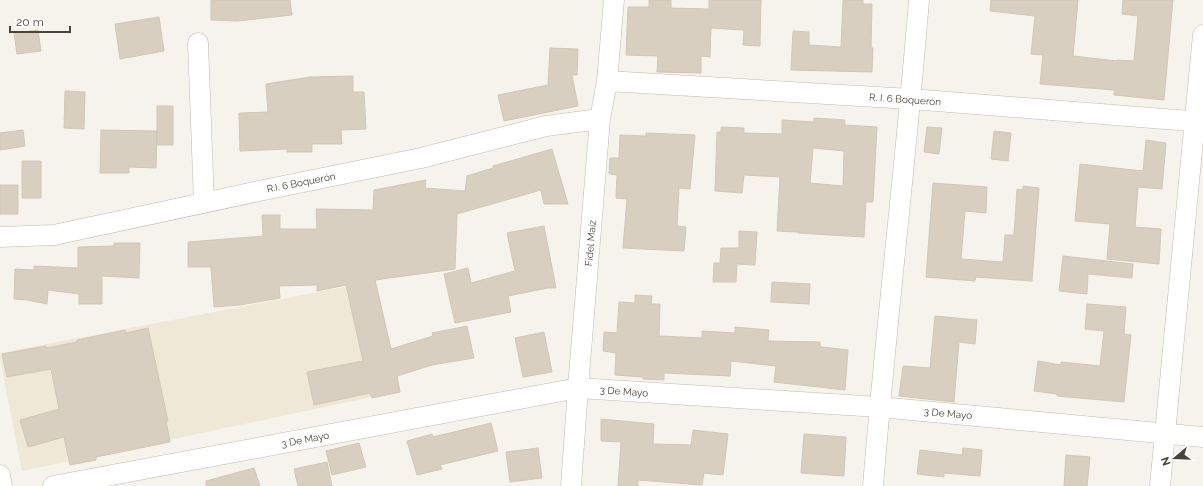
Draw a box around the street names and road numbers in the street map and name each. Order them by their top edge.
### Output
street label: R. I. 6 Boquerón [869,91,942,108]
street label: R.I. 6 Boquerón [266,170,336,195]
street label: Fidel Maíz [583,219,598,267]
street label: 3 De Mayo [599,384,649,399]
street label: 3 De Mayo [923,406,973,421]
street label: 3 De Mayo [280,429,330,450]

